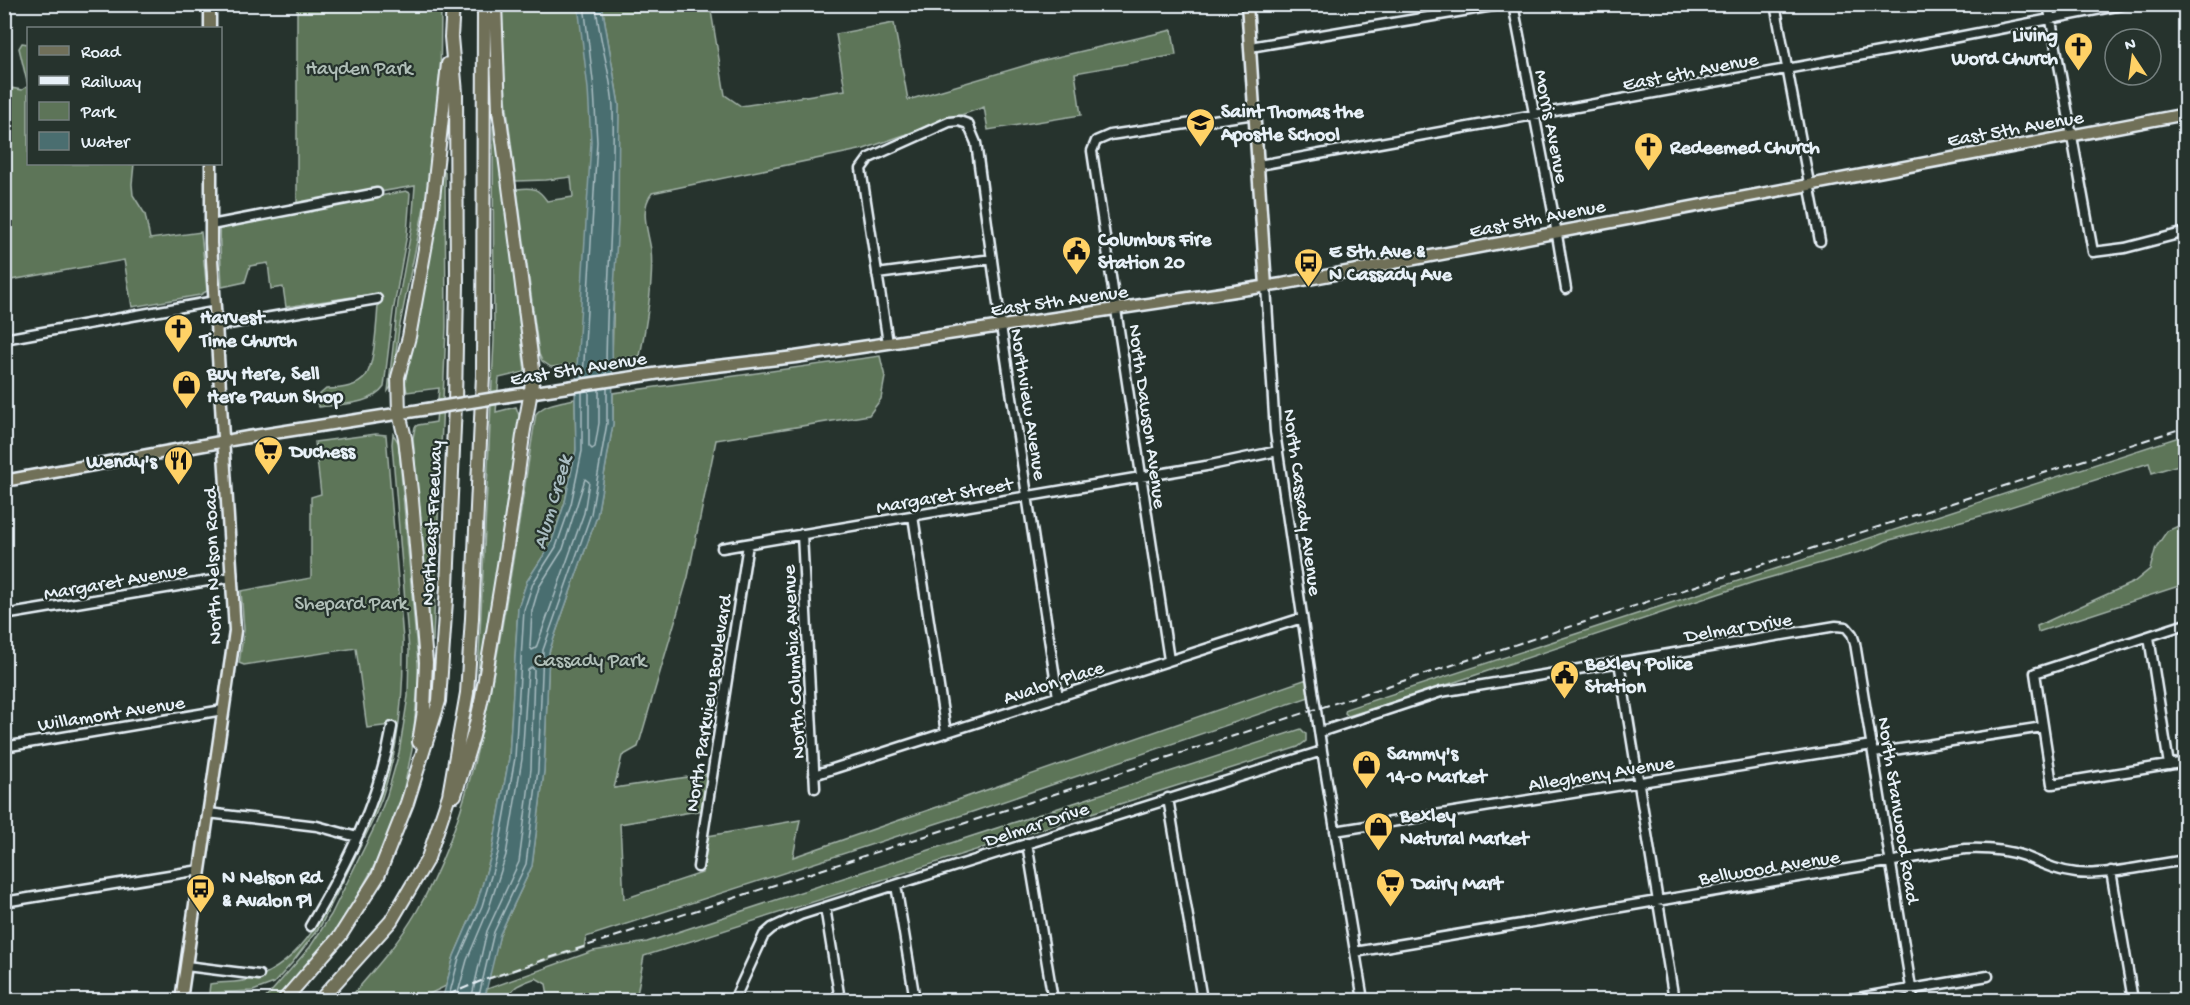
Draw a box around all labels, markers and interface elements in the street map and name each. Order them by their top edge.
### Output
place label: Living Word Church [1950,26,2058,72]
legend [27,27,222,165]
north arrow [2103,27,2163,87]
church icon: Living Word Church [2063,30,2095,72]
text: N [2123,35,2138,56]
text: Road [81,43,122,64]
street label: East 6th Avenue [1621,49,1761,98]
park label: Hayden Park [306,59,414,82]
street label: Morris Avenue [1527,68,1572,186]
text: Railway [81,73,141,94]
place label: Saint Thomas the Apostle School [1220,102,1364,148]
text: Park [80,103,117,124]
school or university icon: Saint Thomas the Apostle School [1184,106,1216,148]
street label: East 5th Avenue [1946,107,2086,154]
church icon: Redeemed Church [1633,130,1665,172]
text: Water [81,133,131,154]
place label: Redeemed Church [1669,138,1820,161]
street label: East 5th Avenue [1468,196,1608,245]
place label: Columbus Fire Station 20 [1097,230,1212,276]
public building icon: Columbus Fire Station 20 [1061,234,1093,276]
place label: E 5th Ave & N Cassady Ave [1329,242,1452,288]
bus stop icon: E 5th Ave & N Cassady Ave [1292,246,1324,288]
street label: East 5th Avenue [989,281,1130,323]
place label: Harvest Time Church [198,308,297,354]
church icon: Harvest Time Church [163,312,195,354]
street label: North Dawson Avenue [1121,323,1170,511]
street label: Northview Avenue [1003,327,1050,483]
street label: East 5th Avenue [509,348,649,393]
place label: Buy Here, Sell Here Pawn Shop [206,364,343,410]
shop icon: Buy Here, Sell Here Pawn Shop [170,368,202,410]
street label: North Cassady Avenue [1276,408,1325,598]
supermarket icon: Duchess [253,434,285,476]
street label: Northeast Freeway [418,440,449,606]
place label: Duchess [288,442,357,465]
restaurant icon: Wendy's [162,444,194,486]
water label: Alum Creek [529,451,580,553]
place label: Wendy's [85,452,159,475]
street label: Margaret Street [875,474,1016,521]
street label: North Nelson Road [200,484,229,645]
street label: Margaret Avenue [42,559,190,607]
street label: North Columbia Avenue [779,564,812,759]
street label: North Parkview Boulevard [682,591,739,814]
park label: Shepard Park [295,594,410,617]
street label: Delmar Drive [1681,610,1795,650]
park label: Cassady Park [534,651,648,674]
place label: Bexley Police Station [1584,654,1693,700]
street label: Avalon Place [1001,657,1108,711]
public building icon: Bexley Police Station [1548,658,1580,700]
street label: Willamont Avenue [36,692,187,738]
street label: North Stanwood Road [1870,716,1923,908]
place label: Sammy's 14-0 Market [1386,744,1488,790]
shop icon: Sammy's 14-0 Market [1350,748,1382,790]
street label: Allegheny Avenue [1527,752,1677,798]
street label: Delmar Drive [980,798,1093,855]
place label: Bexley Natural Market [1399,806,1530,852]
shop icon: Bexley Natural Market [1363,810,1395,852]
street label: Bellwood Avenue [1697,847,1842,892]
supermarket icon: Dairy Mart [1375,866,1407,908]
place label: N Nelson Rd & Avalon Pl [222,868,324,914]
bus stop icon: N Nelson Rd & Avalon Pl [185,872,217,914]
place label: Dairy Mart [1410,874,1504,897]

